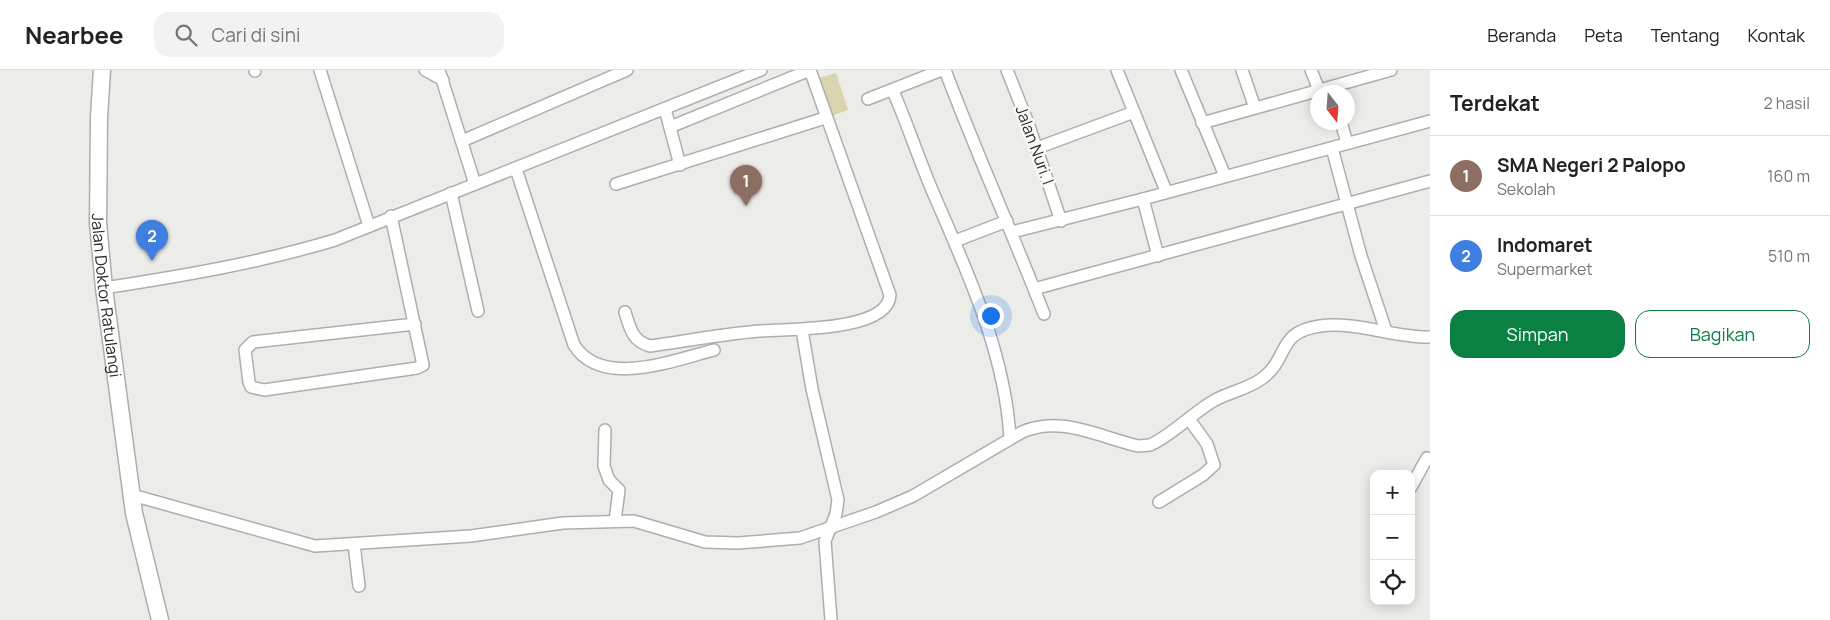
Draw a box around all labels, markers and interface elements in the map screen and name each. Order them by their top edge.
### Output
search box [154,12,504,57]
text: Nearbee [25,18,124,51]
icon: search [172,21,200,49]
text: Cari di sini [212,22,300,48]
text: Beranda [1487,23,1556,47]
text: Peta [1584,23,1623,47]
text: Tentang [1651,23,1720,47]
text: Kontak [1748,23,1805,47]
north arrow [1310,85,1355,130]
text: Terdekat [1450,89,1540,117]
text: 2 hasil [1763,92,1810,114]
street label: Jalan Nuri. I [1011,102,1059,188]
text: SMA Negeri 2 Palopo [1497,152,1686,178]
pin: 1 [730,165,762,206]
text: 1 [1462,165,1470,187]
text: 160 m [1767,165,1810,187]
text: Sekolah [1497,178,1556,200]
street label: Jalan Doktor Ratulangi [87,213,127,379]
pin: 2 [136,220,168,261]
text: Indomaret [1497,232,1593,258]
text: 2 [1461,245,1471,267]
text: 510 m [1768,245,1810,267]
text: Supermarket [1497,258,1593,280]
your location [978,303,1004,329]
button: Simpan [1450,310,1625,358]
button: Bagikan [1635,310,1810,358]
map controls [1370,470,1415,605]
button: + [1370,470,1415,515]
button: − [1370,515,1415,560]
button: locate [1370,560,1415,605]

